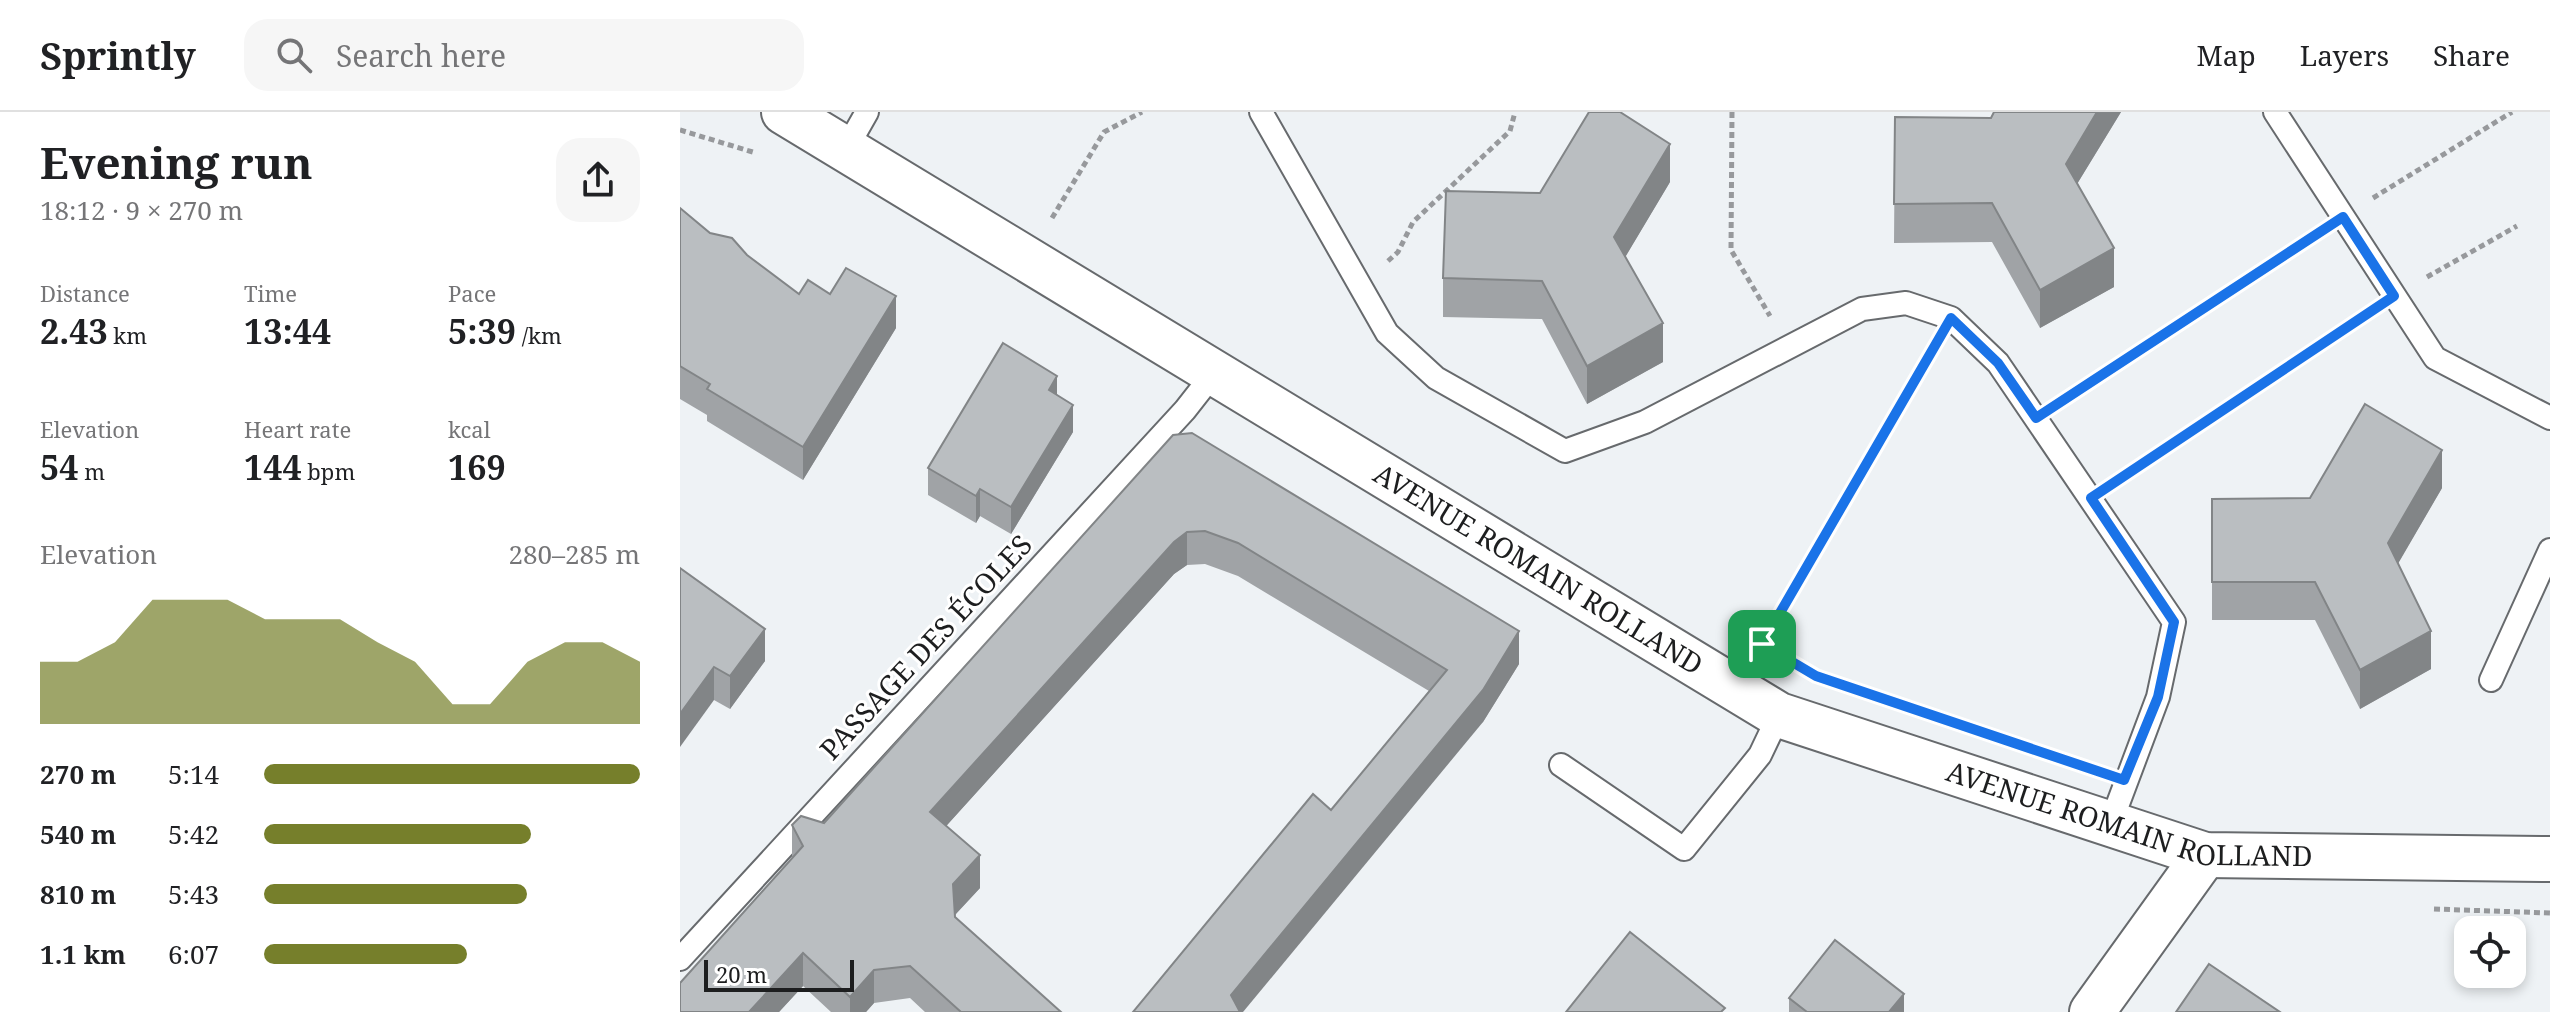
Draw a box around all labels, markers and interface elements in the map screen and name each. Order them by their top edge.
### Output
search box [244,19,804,91]
text: Sprintly [40,29,196,81]
icon: search [272,33,316,77]
text: Search here [336,35,506,76]
text: Map [2197,36,2256,74]
text: Layers [2300,36,2389,74]
text: Share [2433,36,2510,74]
text: Evening run [40,132,313,192]
button: share [556,138,640,222]
text: 18:12 · 9 × 270 m [40,192,243,228]
text: Distance [40,278,130,308]
text: Time [244,278,297,308]
text: Pace [448,278,496,308]
text: 2.43 [40,308,108,354]
text: 13:44 [244,308,331,354]
text: 5:39 [448,308,516,354]
text: km [108,320,147,350]
text: /km [516,320,562,350]
text: Elevation [40,414,139,444]
text: Heart rate [244,414,351,444]
text: kcal [448,414,490,444]
text: 54 [40,444,78,490]
text: 144 [244,444,302,490]
text: 169 [448,444,506,490]
street label: AVENUE ROMAIN ROLLAND [1367,454,1711,683]
text: m [78,456,105,486]
text: bpm [302,456,355,486]
street label: PASSAGE DES ÉCOLES [811,526,1040,767]
text: Elevation [40,536,157,572]
text: 280–285 m [508,536,640,572]
pin [1728,610,1796,678]
icon: arrive [1740,622,1784,666]
street label: AVENUE ROMAIN ROLLAND [1942,751,2313,874]
text: 270 m [40,756,116,792]
text: 5:14 [168,756,219,792]
text: 540 m [40,816,116,852]
text: 5:42 [168,816,219,852]
text: 810 m [40,876,116,912]
text: 5:43 [168,876,219,912]
map controls [2454,916,2526,988]
button: locate [2454,916,2526,988]
text: 1.1 km [40,936,126,972]
text: 6:07 [168,936,219,972]
scale bar [704,956,854,992]
text: 20 m [716,959,767,989]

